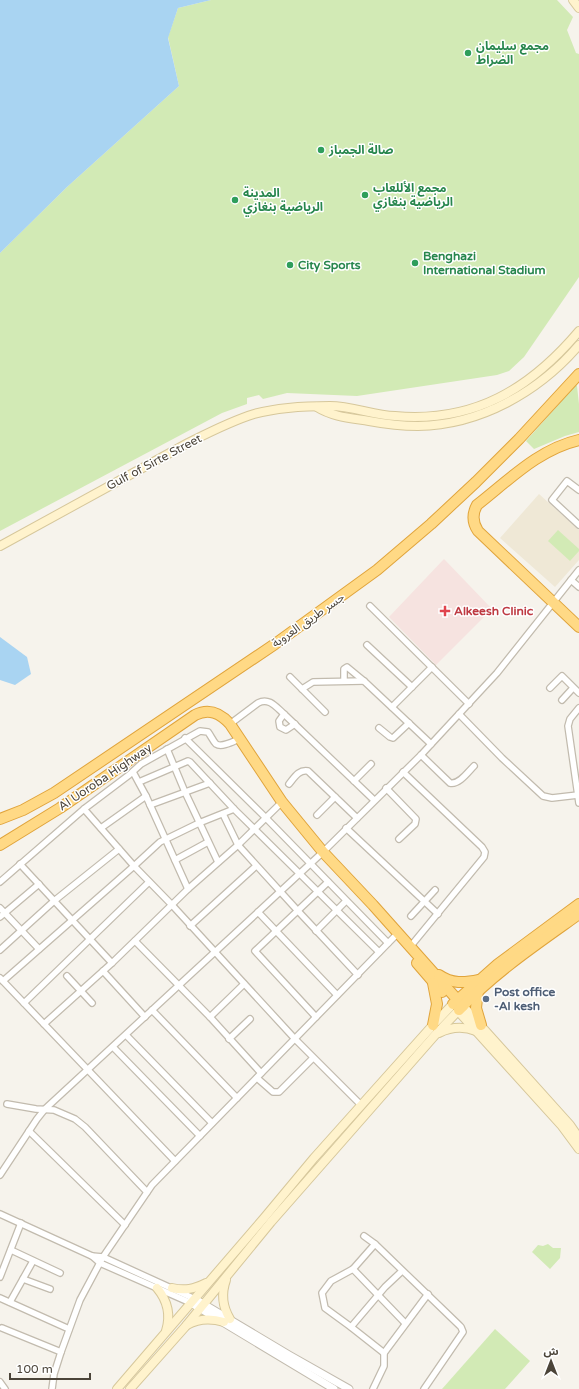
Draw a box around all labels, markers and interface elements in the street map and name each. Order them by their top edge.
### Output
place label: مجمع سليمان الضراط [476,39,549,67]
marker: مجمع سليمان الضراط [463,48,473,58]
place label: صالة الجمباز [328,143,394,157]
marker: صالة الجمباز [316,145,326,155]
place label: مجمع الأللعاب الرياضية بنغازي [373,181,453,212]
place label: المدينة الرياضية بنغازي [243,186,323,217]
marker: مجمع الأللعاب الرياضية بنغازي [360,190,370,200]
marker: المدينة الرياضية بنغازي [230,195,240,205]
place label: Benghazi International Stadium [423,249,546,277]
place label: City Sports [298,258,361,273]
marker: Benghazi International Stadium [410,258,420,268]
marker: City Sports [285,260,295,270]
street label: Gulf of Sirte Street [104,431,204,493]
street label: جسر طريق العروبة [269,590,348,651]
place label: Alkeesh Clinic [454,604,534,618]
marker: Alkeesh Clinic [439,605,451,617]
street label: Al Uoroba Highway [56,740,155,813]
place label: Post office -Al kesh [494,985,556,1013]
marker: Post office -Al kesh [481,994,491,1004]
north arrow [531,1341,571,1381]
text: ش [543,1345,559,1358]
scale bar [10,1355,90,1381]
text: 100 m [16,1362,53,1376]

